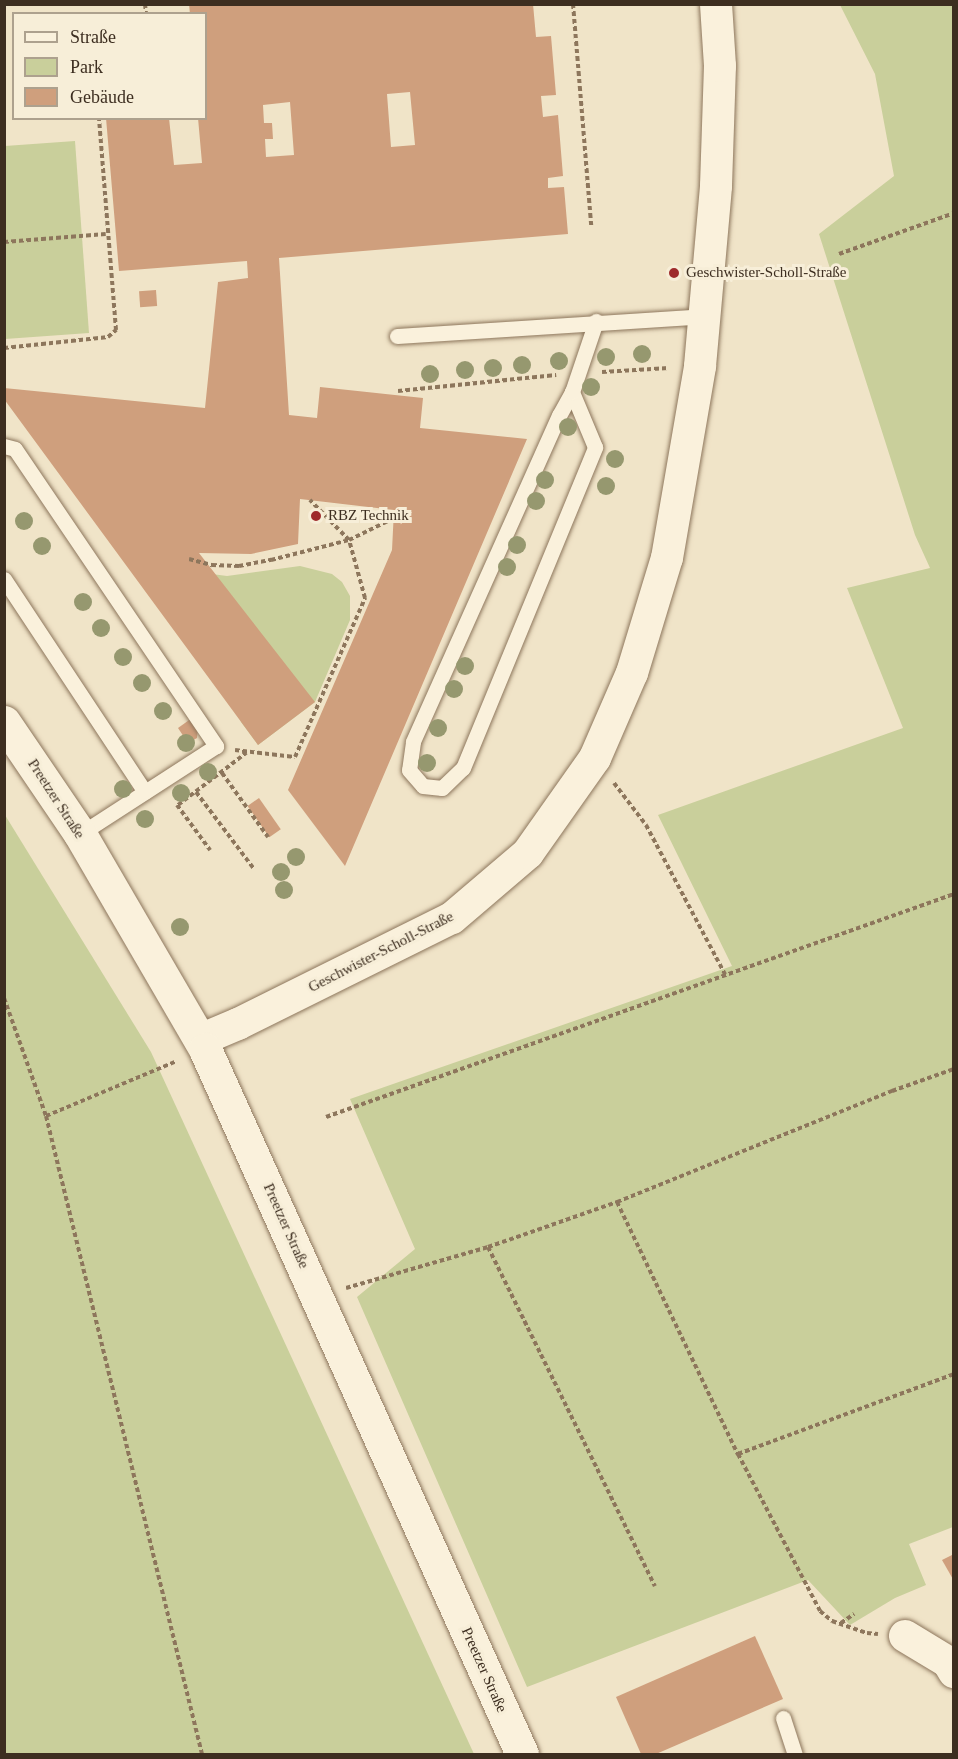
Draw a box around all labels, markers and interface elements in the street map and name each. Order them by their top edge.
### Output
legend [12,12,207,120]
text: Straße [70,27,116,47]
text: Park [70,57,103,77]
text: Gebäude [70,87,134,107]
place label: Geschwister-Scholl-Straße [686,264,846,282]
marker: Geschwister-Scholl-Straße [667,266,681,280]
place label: RBZ Technik [328,507,409,525]
marker: RBZ Technik [309,509,323,523]
street label: Preetzer Straße [24,756,88,842]
street label: Geschwister-Scholl-Straße [305,908,457,996]
street label: Preetzer Straße [259,1181,313,1271]
street label: Preetzer Straße [457,1625,511,1715]

